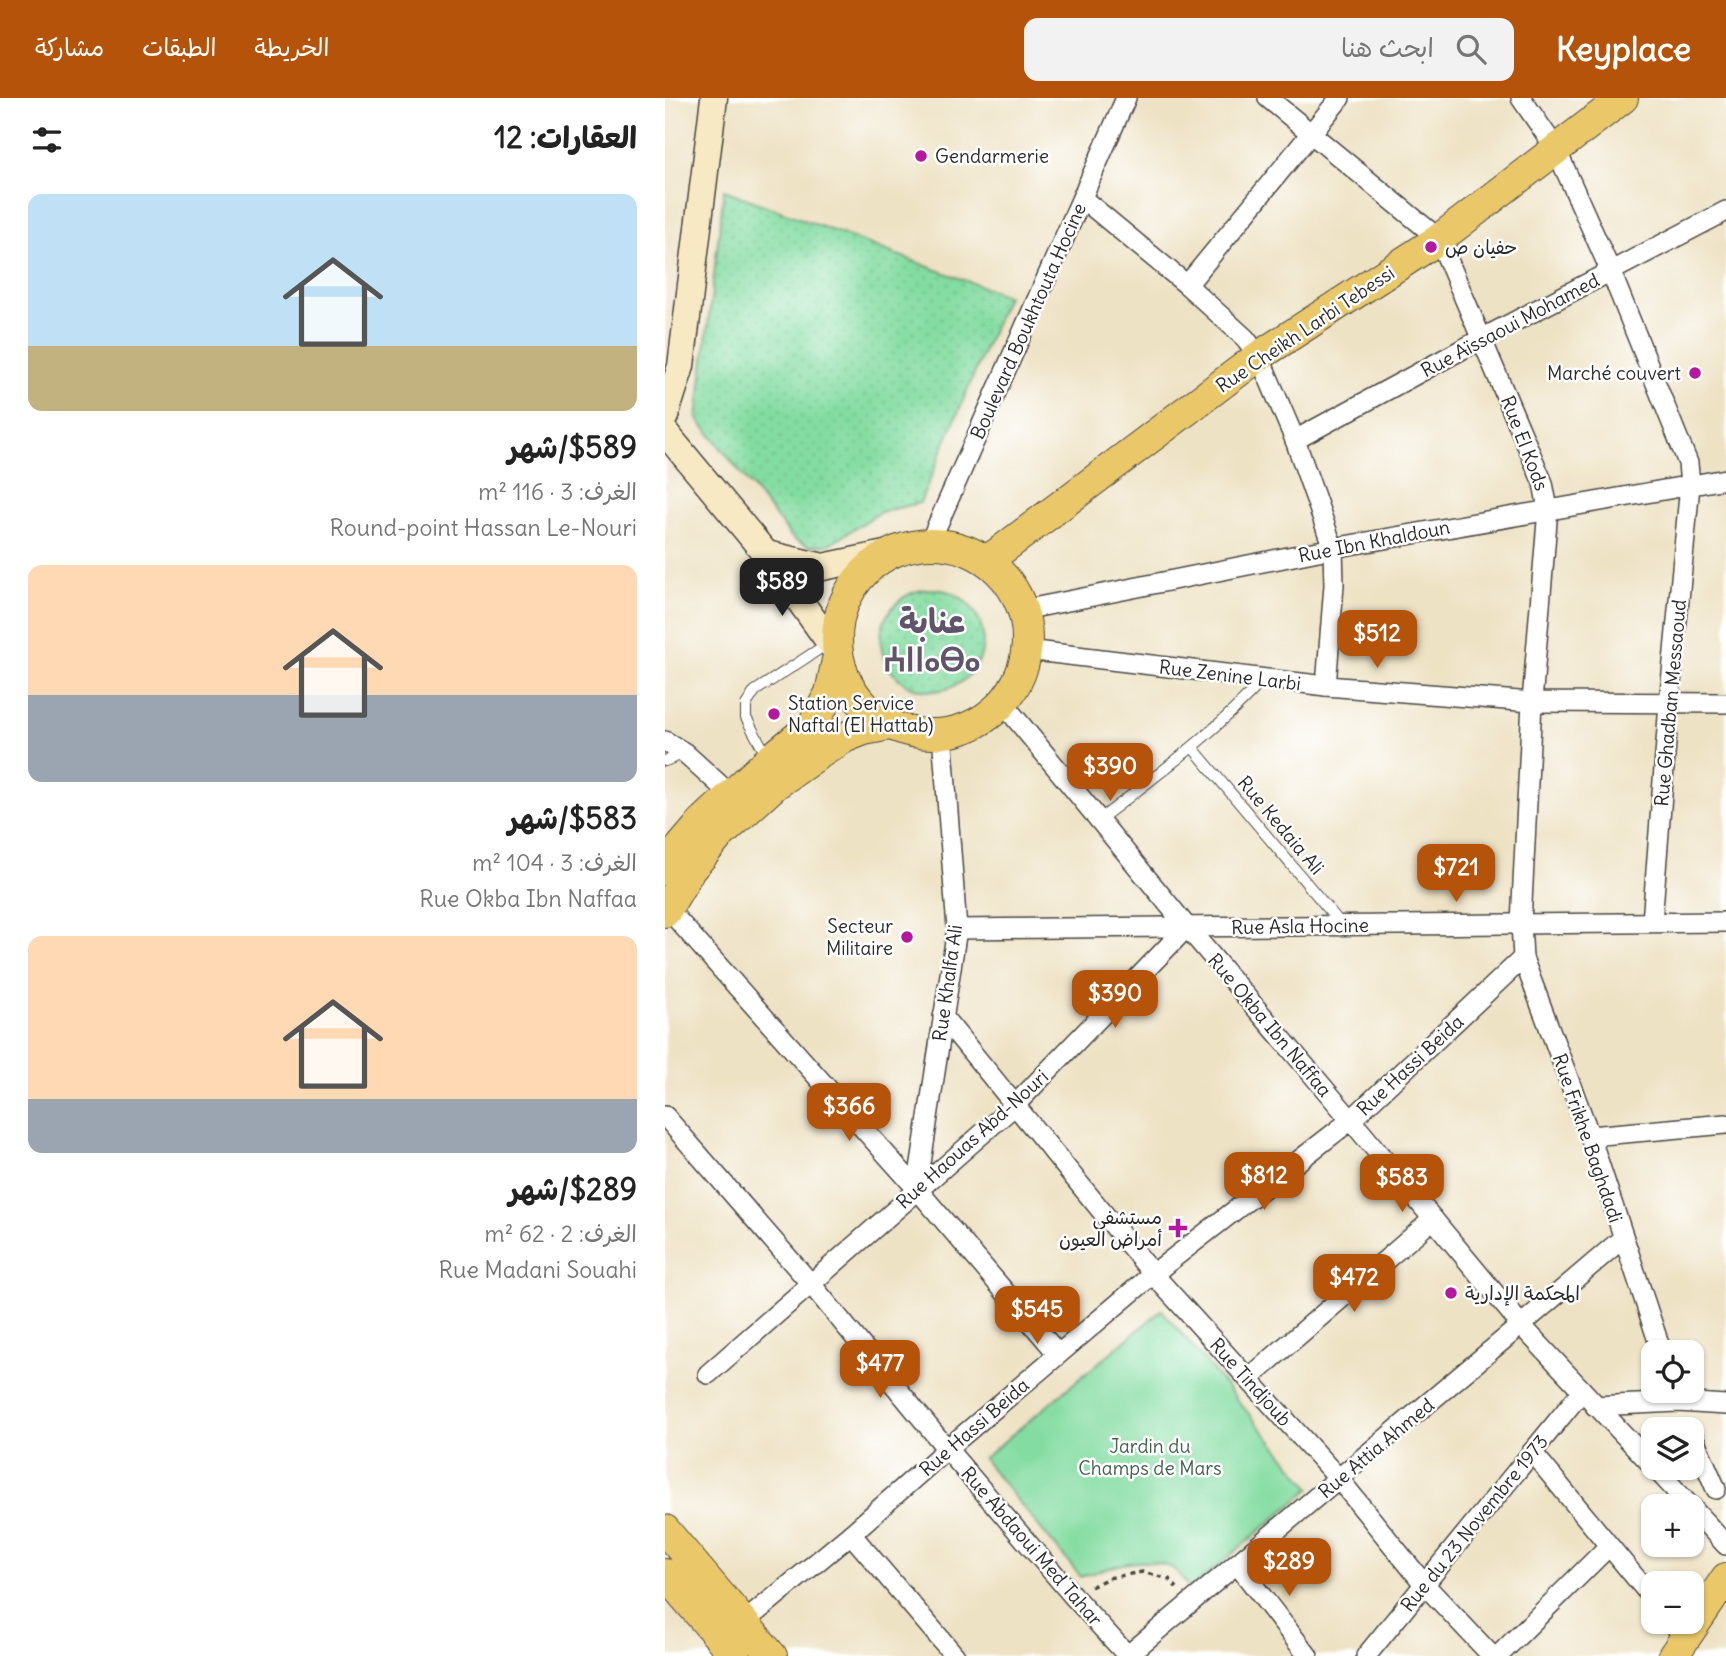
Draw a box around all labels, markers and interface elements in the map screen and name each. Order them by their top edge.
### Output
search box [1024,18,1514,81]
text: Keyplace [1556,28,1691,70]
icon: search [1452,30,1490,68]
text: ابحث هنا [1341,31,1434,64]
text: مشاركة [35,32,104,62]
text: الطبقات [142,32,217,62]
text: الخريطة [255,32,329,62]
text: العقارات: 12 [494,118,637,156]
icon: filters [28,121,66,159]
place label: Gendarmerie [935,144,1049,168]
marker: Gendarmerie [913,148,929,164]
street label: Boulevard Boukhtouta Hocine [965,199,1091,443]
place label: حفيان ص [1445,235,1517,259]
icon: home [270,239,396,365]
marker: حفيان ص [1423,239,1439,255]
street label: Rue Cheikh Larbi Tebessi [1211,260,1399,398]
street label: Rue Aïssaoui Mohamed [1417,268,1603,382]
place label: Marché couvert [1547,361,1681,385]
marker: Marché couvert [1687,365,1703,381]
street label: Rue El Kods [1496,392,1554,494]
text: $589/شهر [508,428,637,466]
text: الغرف: 3 · 116 m² [478,477,637,506]
text: Round-point Hassan Le-Nouri [329,513,637,542]
street label: Rue Ibn Khaldoun [1296,515,1452,567]
pin: $589 [741,559,823,618]
text: $589 [756,566,808,595]
street label: Rue Ghadban Messaoud [1649,599,1691,807]
district label: عنابة ⵄⵏⵏⴰⴱⴰ [883,600,981,680]
icon: home [270,610,396,736]
pin: $512 [1336,610,1418,670]
text: $512 [1353,618,1401,647]
street label: Rue Zenine Larbi [1158,654,1302,696]
place label: Station Service Naftal (El Hattab) [788,691,933,737]
marker: Station Service Naftal (El Hattab) [766,706,782,722]
pin: $390 [1069,744,1151,803]
text: $390 [1083,751,1137,780]
street label: Rue Kedaia Ali [1233,771,1329,879]
text: $583/شهر [508,799,637,837]
pin: $721 [1415,844,1497,904]
text: الغرف: 3 · 104 m² [472,848,637,877]
text: $721 [1433,852,1479,881]
text: Rue Okba Ibn Naffaa [419,884,637,913]
street label: Rue Asla Hocine [1231,913,1369,939]
place label: Secteur Militaire [826,914,893,960]
street label: Rue Khalfa Ali [927,923,967,1043]
marker: Secteur Militaire [899,929,915,945]
street label: Rue Okba Ibn Naffaa [1203,948,1337,1102]
pin: $390 [1074,970,1156,1030]
text: $390 [1088,978,1142,1007]
icon: home [270,981,396,1107]
street label: Rue Hassi Beida [1352,1009,1468,1121]
street label: Rue Frikhe Baghdadi [1548,1050,1628,1226]
street label: Rue Haouas Abd-Nouri [891,1064,1053,1214]
pin: $366 [808,1084,890,1143]
text: $366 [823,1091,875,1120]
pin: $812 [1223,1152,1305,1212]
pin: $583 [1361,1154,1443,1214]
text: $812 [1240,1160,1288,1189]
text: $583 [1376,1162,1428,1191]
text: $289/شهر [509,1170,637,1208]
place label: مستشفى أمراض العيون [1059,1205,1162,1251]
marker: مستشفى أمراض العيون [1168,1218,1188,1238]
text: الغرف: 2 · 62 m² [484,1219,637,1248]
pin: $472 [1313,1254,1395,1314]
text: Rue Madani Souahi [439,1255,637,1284]
text: $472 [1329,1262,1379,1291]
place label: المحكمة الإدارية [1465,1281,1580,1306]
marker: المحكمة الإدارية [1443,1285,1459,1301]
pin: $545 [996,1286,1078,1346]
text: $545 [1011,1294,1063,1323]
street label: Rue Tindjoub [1205,1333,1297,1431]
pin: $477 [839,1340,921,1400]
map controls [1641,1340,1704,1634]
button: locate [1641,1340,1704,1403]
text: $477 [856,1348,904,1377]
street label: Rue Hassi Beida [914,1373,1034,1481]
street label: Rue Attia Ahmed [1313,1393,1439,1503]
button: layers [1641,1417,1704,1480]
street label: Rue du 23 Novembre 1973 [1395,1430,1553,1616]
park label: Jardin du Champs de Mars [1078,1434,1222,1480]
street label: Rue Abdaoui Med Tahar [956,1461,1108,1631]
button: + [1641,1494,1704,1557]
pin: $289 [1248,1538,1330,1598]
text: $289 [1263,1546,1315,1575]
button: − [1641,1571,1704,1634]

